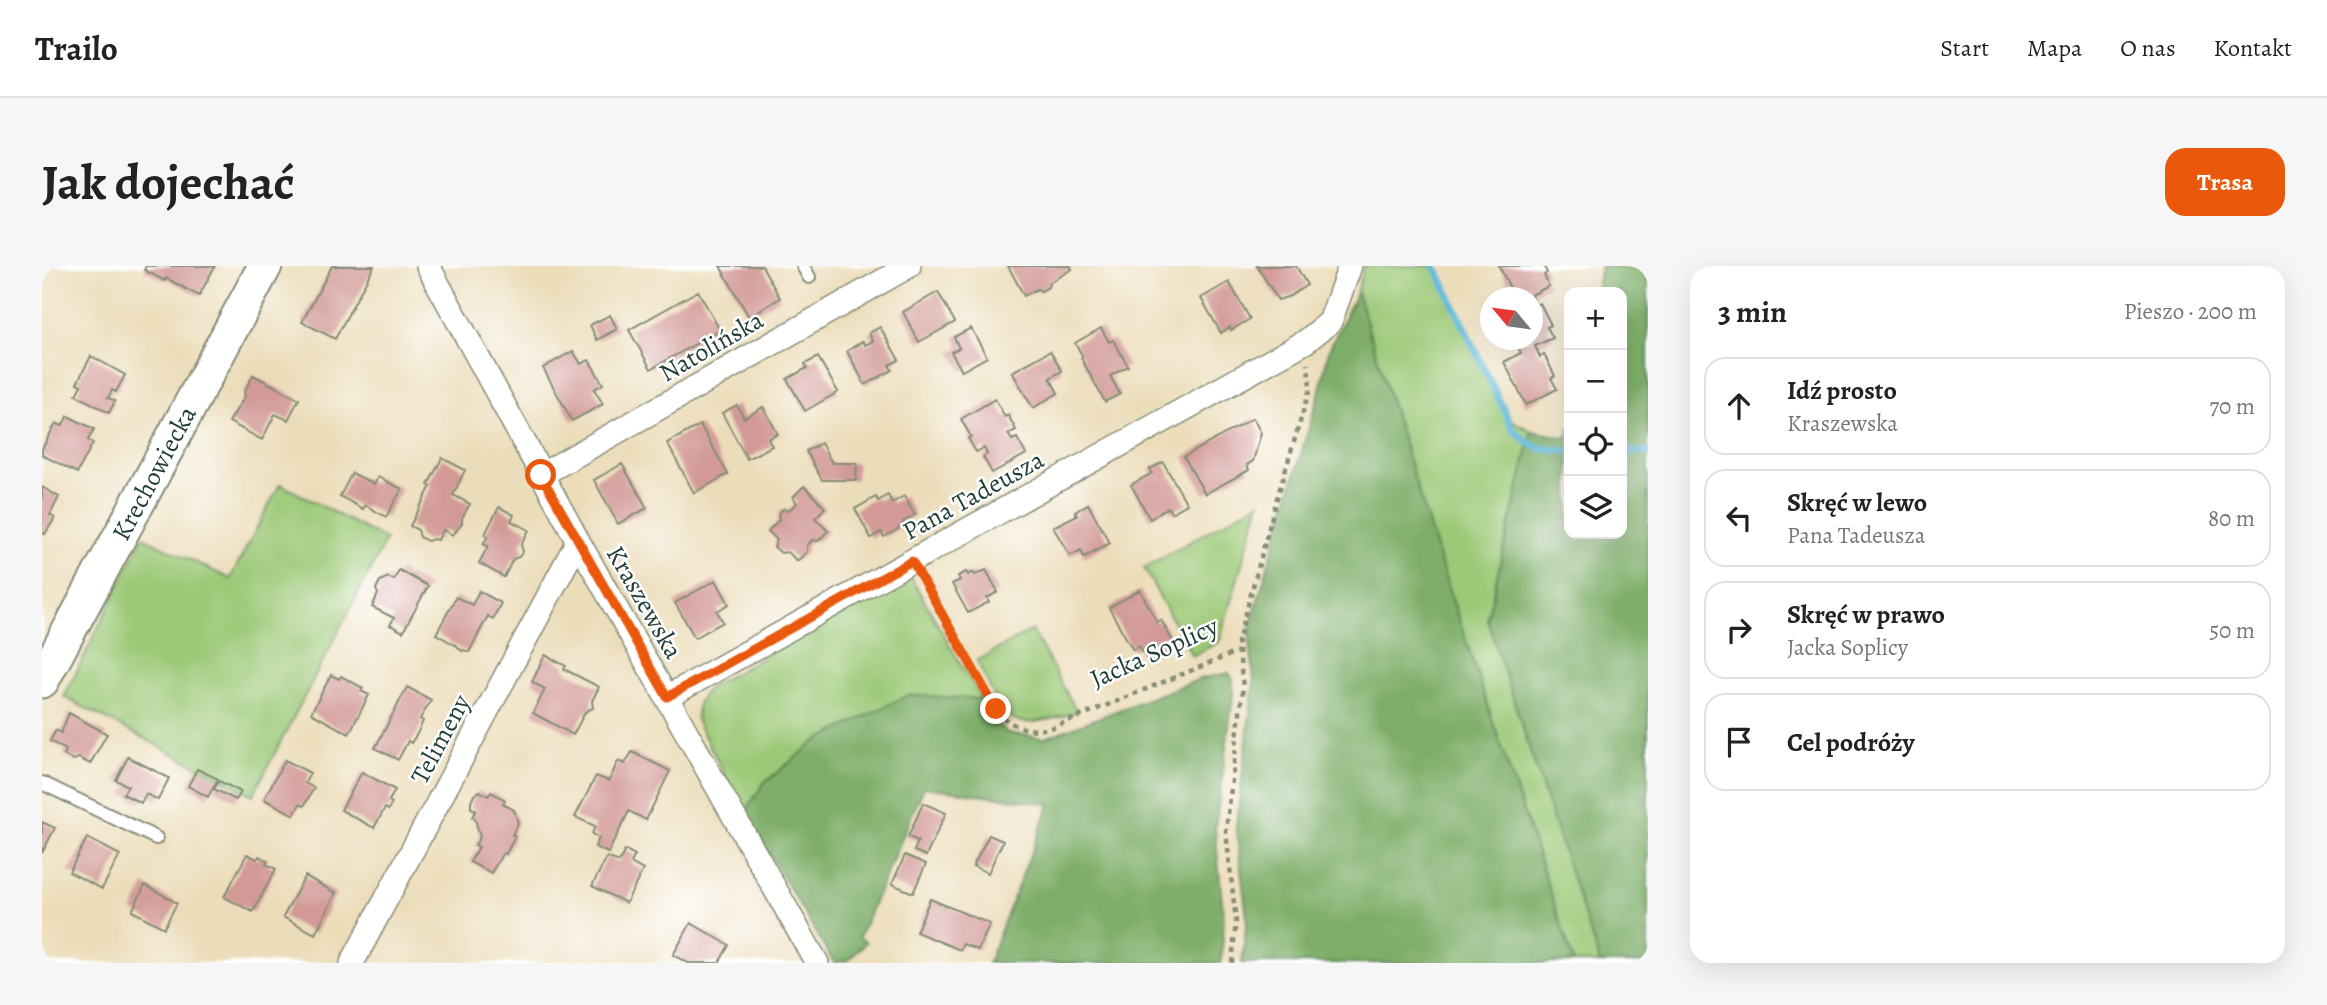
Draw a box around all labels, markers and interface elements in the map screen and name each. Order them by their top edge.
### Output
text: Trailo [35,26,118,71]
text: Start [1940,32,1989,64]
text: Mapa [2027,32,2082,64]
text: O nas [2120,32,2176,64]
text: Kontakt [2214,32,2292,64]
button: Trasa [2165,148,2285,216]
text: Jak dojechać [42,149,295,216]
north arrow [1480,287,1543,350]
map controls [1564,287,1627,539]
button: + [1564,287,1627,350]
text: 3 min [1718,292,1787,332]
text: Pieszo · 200 m [2124,296,2257,327]
street label: Natolińska [653,303,770,390]
button: − [1564,350,1627,413]
text: Idź prosto [1787,373,1897,408]
icon: ahead [1720,387,1758,425]
text: 70 m [2209,391,2255,422]
street label: Krechowiecka [104,400,205,547]
text: Kraszewska [1787,408,1898,439]
button: locate [1564,413,1627,476]
street label: Pana Tadeusza [896,442,1050,549]
route start [525,459,556,490]
button: layers [1564,476,1627,539]
text: Skręć w lewo [1787,485,1927,520]
icon: left [1720,499,1758,537]
text: 80 m [2208,503,2255,534]
text: Pana Tadeusza [1787,520,1926,551]
street label: Kraszewska [598,539,691,665]
text: Skręć w prawo [1787,597,1945,632]
street label: Jacka Soplicy [1085,608,1224,696]
icon: right [1720,611,1758,649]
text: 50 m [2209,615,2255,646]
text: Jacka Soplicy [1787,632,1908,663]
street label: Telimeny [402,688,479,790]
route end [980,693,1011,724]
icon: arrive [1720,723,1758,761]
text: Cel podróży [1787,725,1915,760]

